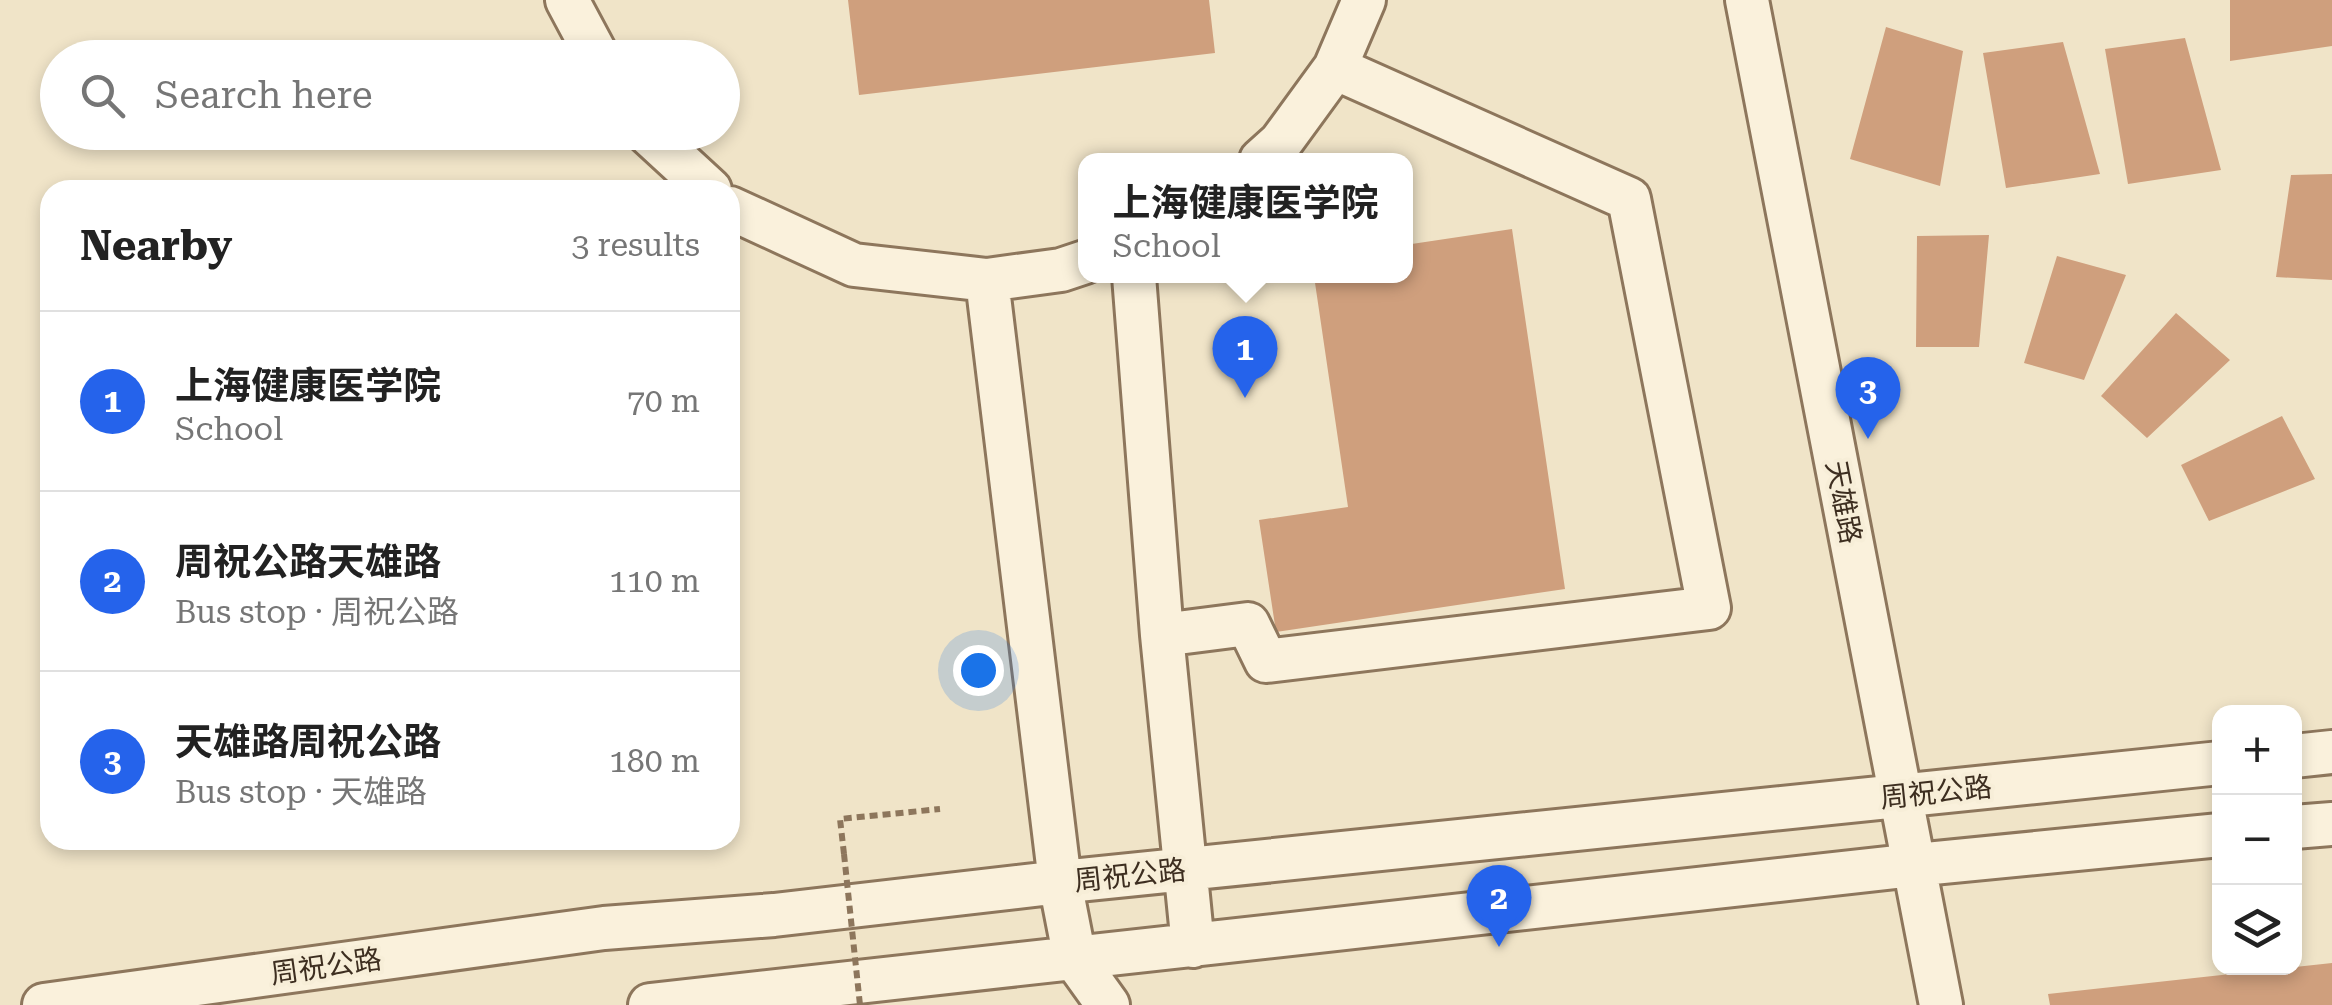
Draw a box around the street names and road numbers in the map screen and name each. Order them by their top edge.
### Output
street label: 天雄路 [1819,458,1868,546]
street label: 周祝公路 [1879,770,1993,815]
street label: 周祝公路 [1073,853,1187,898]
street label: 周祝公路 [268,942,384,991]

